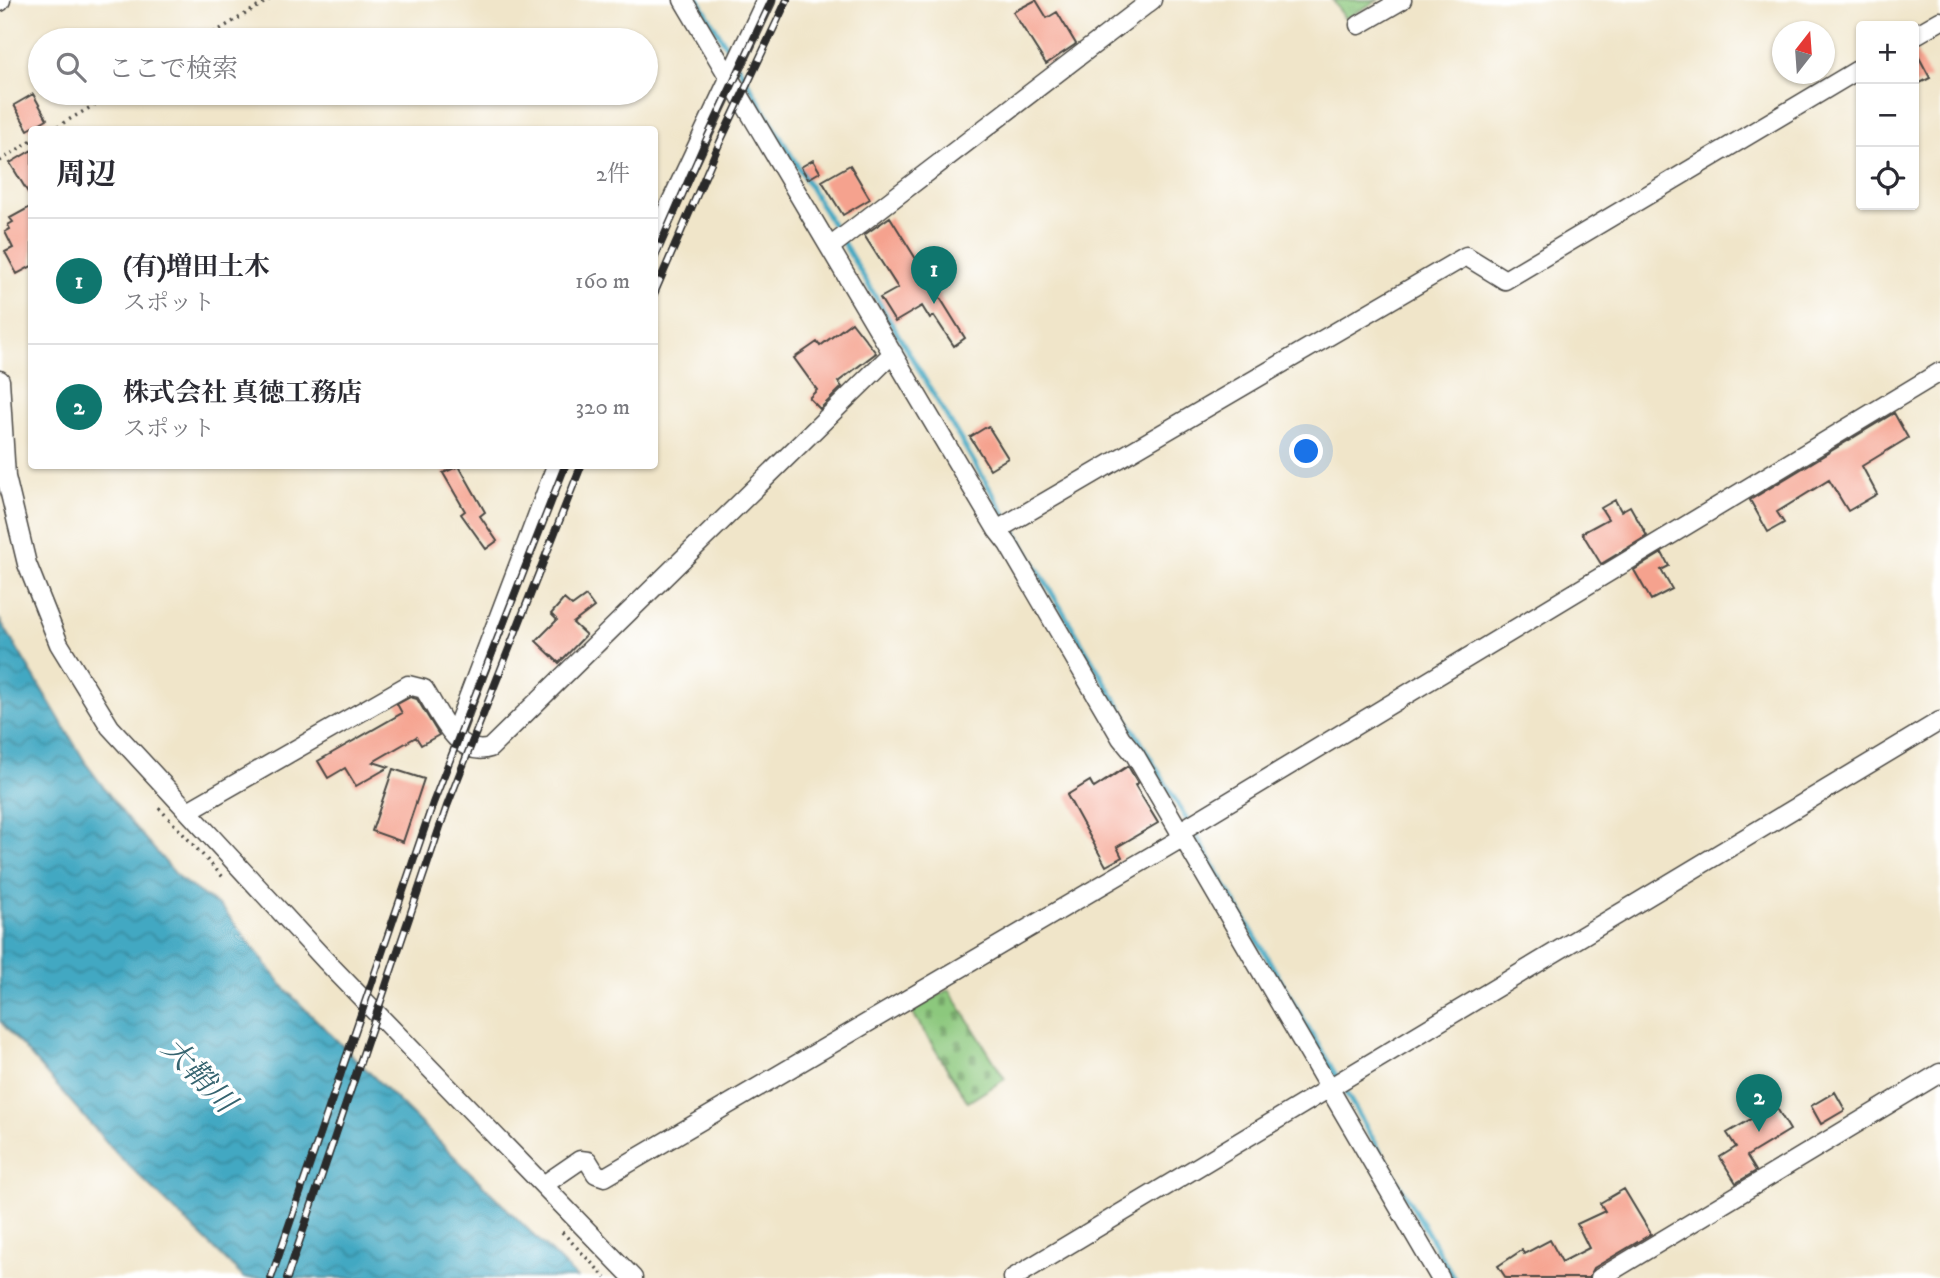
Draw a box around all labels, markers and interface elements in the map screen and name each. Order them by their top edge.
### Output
north arrow [1772,21,1835,84]
map controls [1856,21,1919,210]
button: + [1856,21,1919,84]
search box [28,28,658,105]
icon: search [52,48,90,86]
text: ここで検索 [108,53,238,86]
button: − [1856,84,1919,147]
button: locate [1856,147,1919,210]
text: 周辺 [56,157,116,194]
text: 2件 [596,160,630,189]
pin: 1 [911,246,957,304]
text: (有)増田土木 [123,251,270,284]
text: 1 [75,267,83,296]
text: 160 m [575,267,630,296]
text: スポット [123,289,215,318]
text: 株式会社 真徳工務店 [123,377,363,410]
text: 2 [73,393,85,422]
text: 320 m [576,393,630,422]
text: スポット [123,415,215,444]
your location [1289,434,1323,468]
water label: 大鞘川 [153,1031,245,1123]
pin: 2 [1736,1074,1782,1132]

